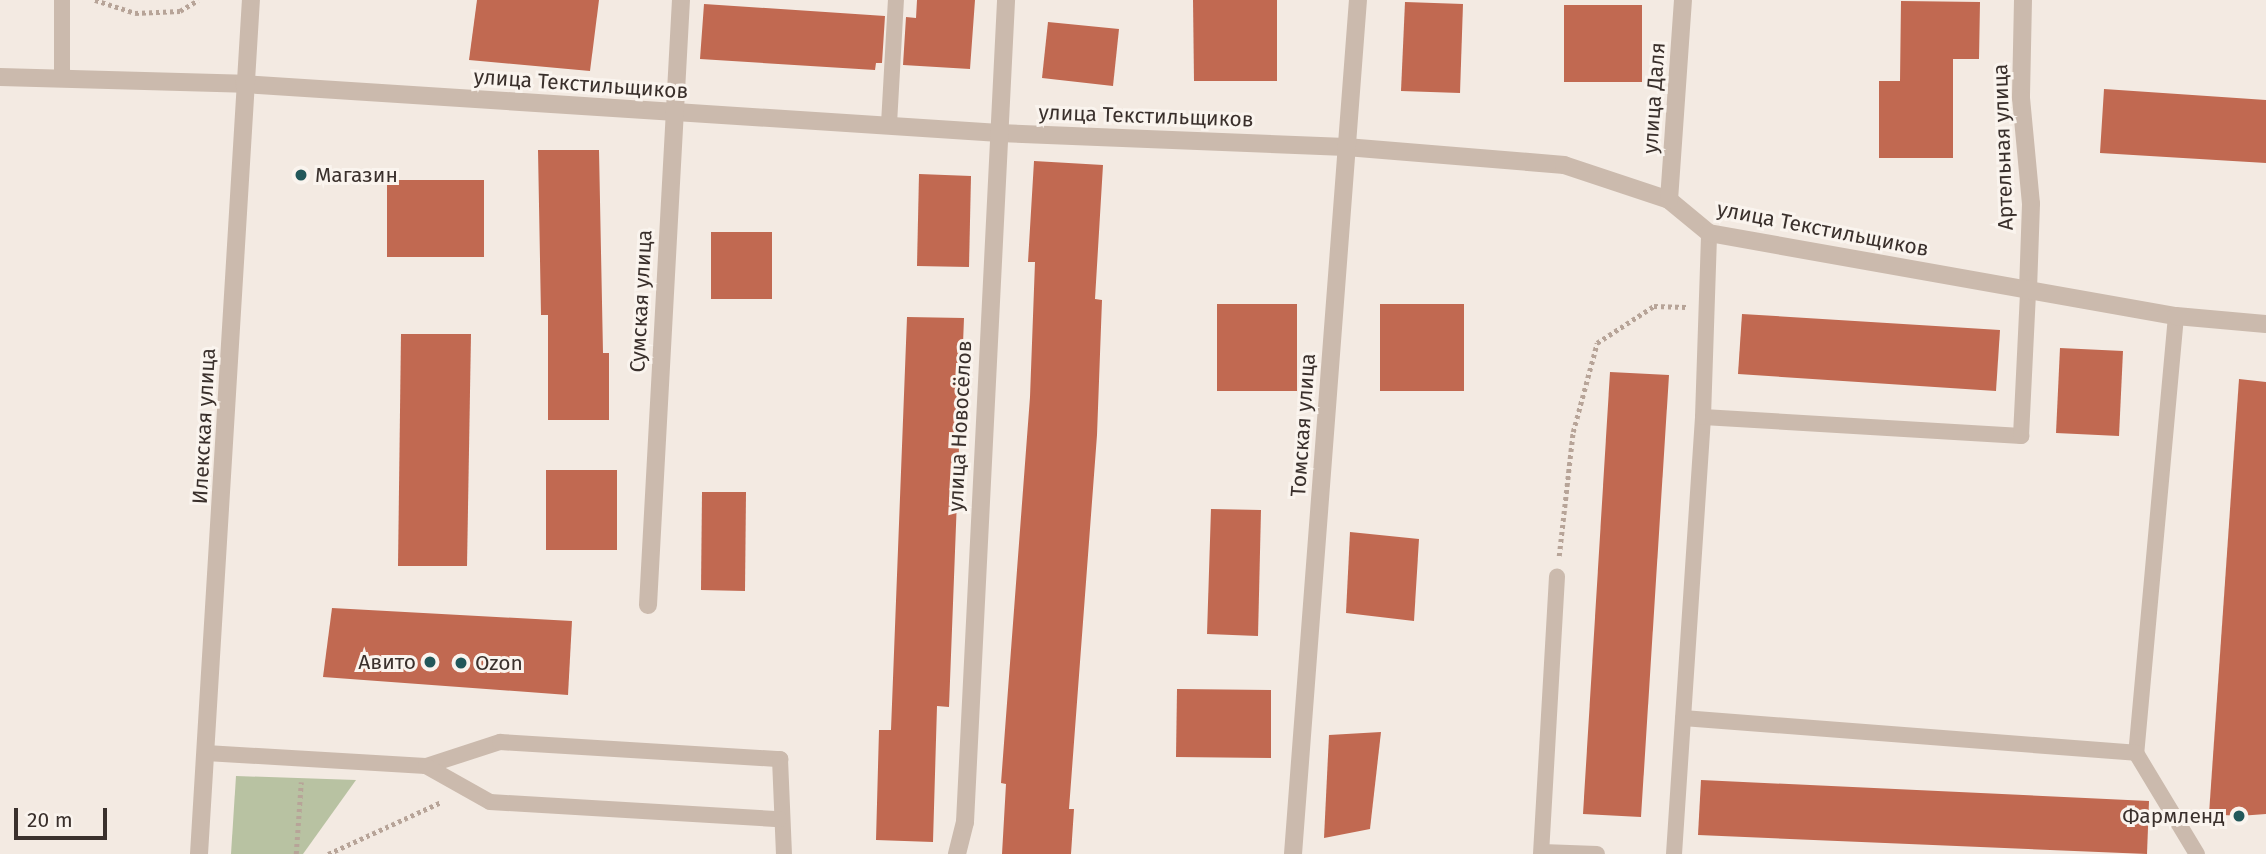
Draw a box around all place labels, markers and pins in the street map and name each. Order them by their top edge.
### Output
place label: Магазин [315,162,398,188]
marker: Магазин [293,167,309,183]
place label: Авито [358,649,416,675]
place label: Ozon [475,650,523,676]
marker: Авито [422,654,438,670]
marker: Ozon [453,655,469,671]
place label: Фармленд [2122,803,2225,829]
marker: Фармленд [2231,808,2247,824]

